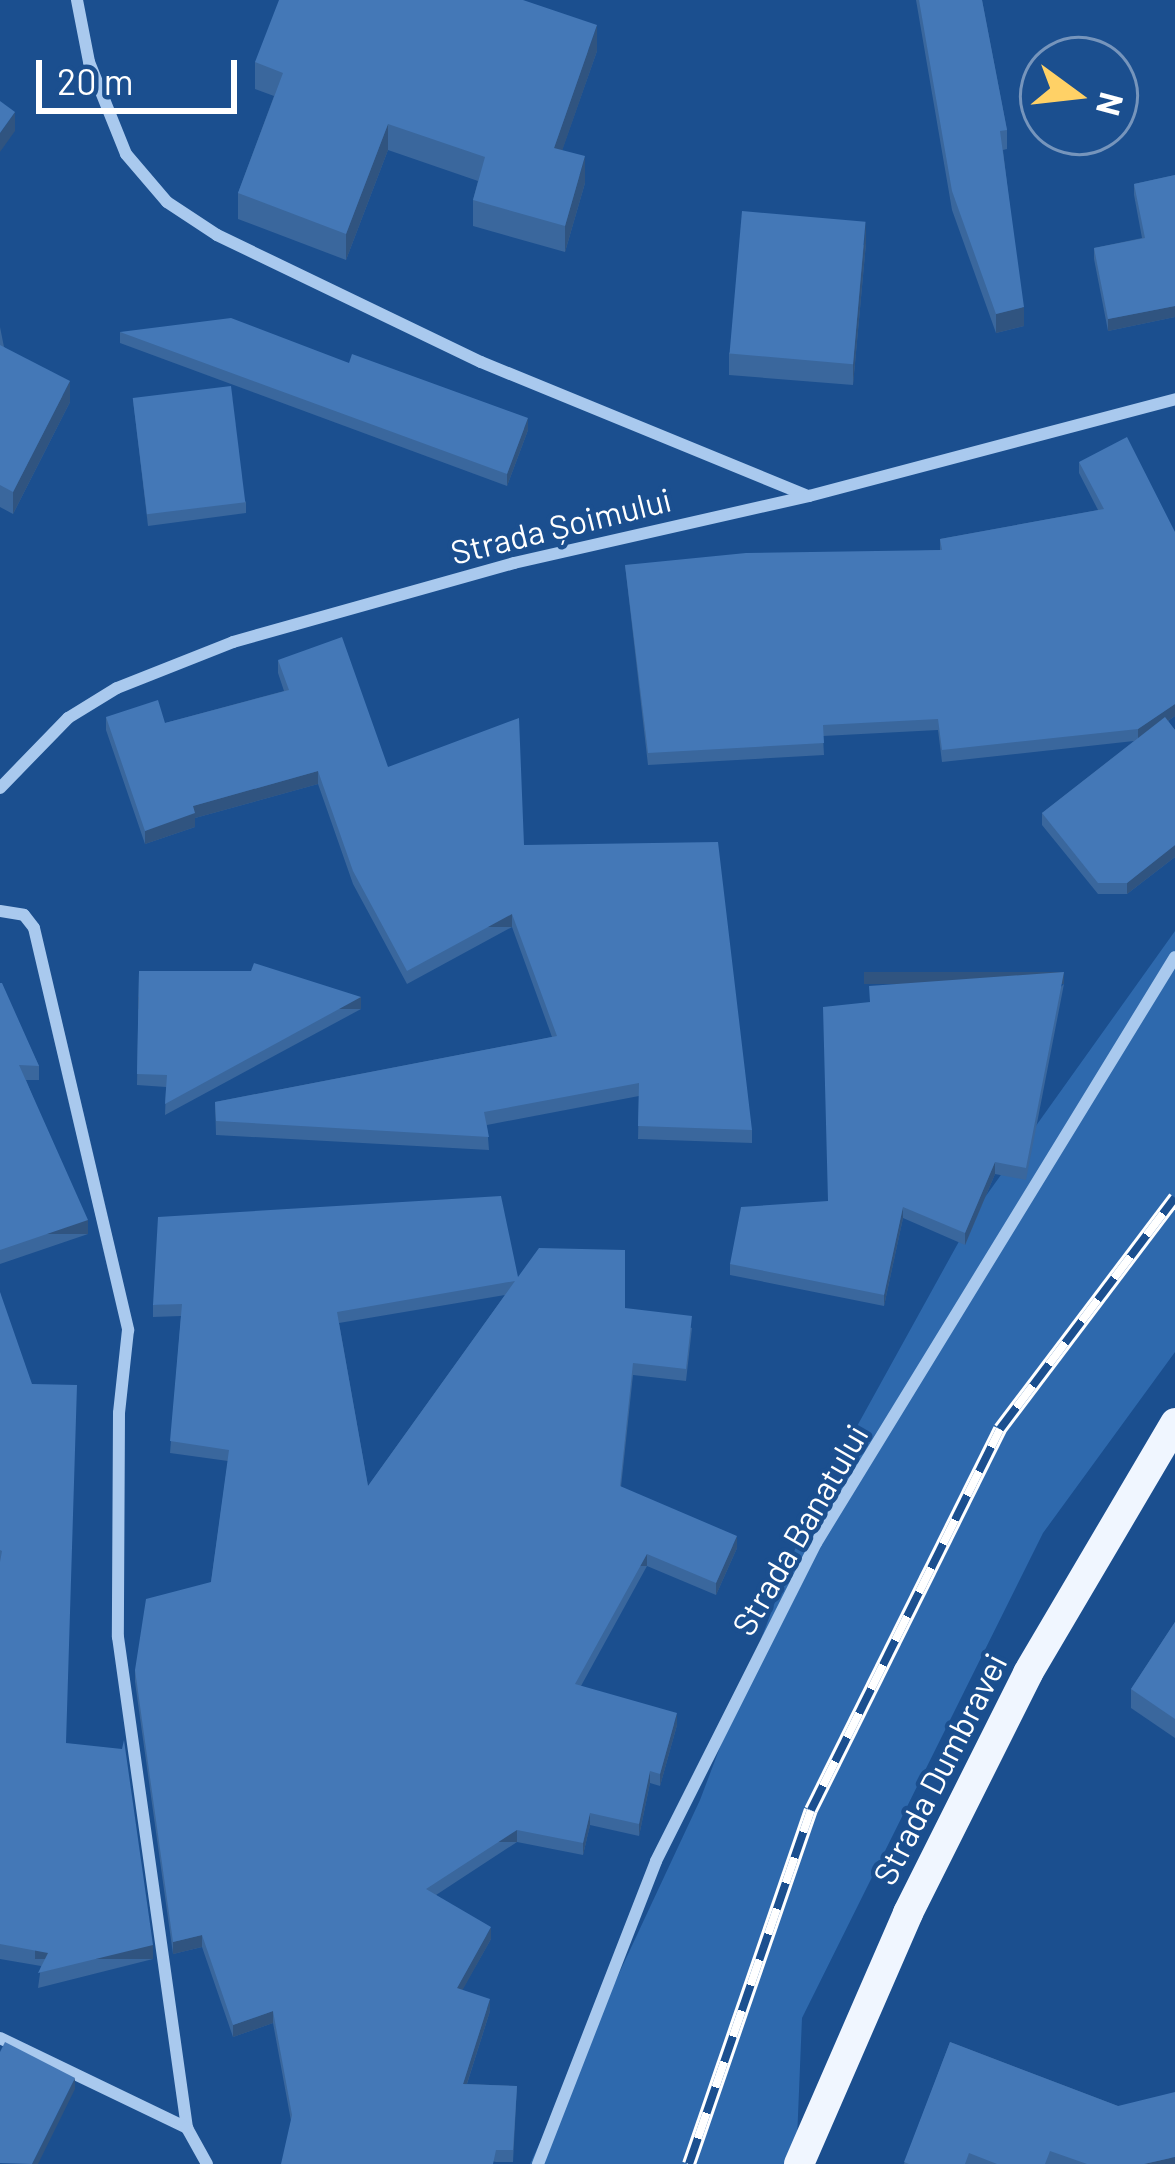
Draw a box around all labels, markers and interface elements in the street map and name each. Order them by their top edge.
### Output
scale bar [42,36,243,110]
north arrow [1019,36,1139,156]
text: 20 m [57,59,134,102]
text: N [1089,89,1133,120]
street label: Strada Șoimului [447,479,675,573]
street label: Strada Banatului [724,1418,876,1642]
street label: Strada Dumbravei [865,1647,1015,1891]

